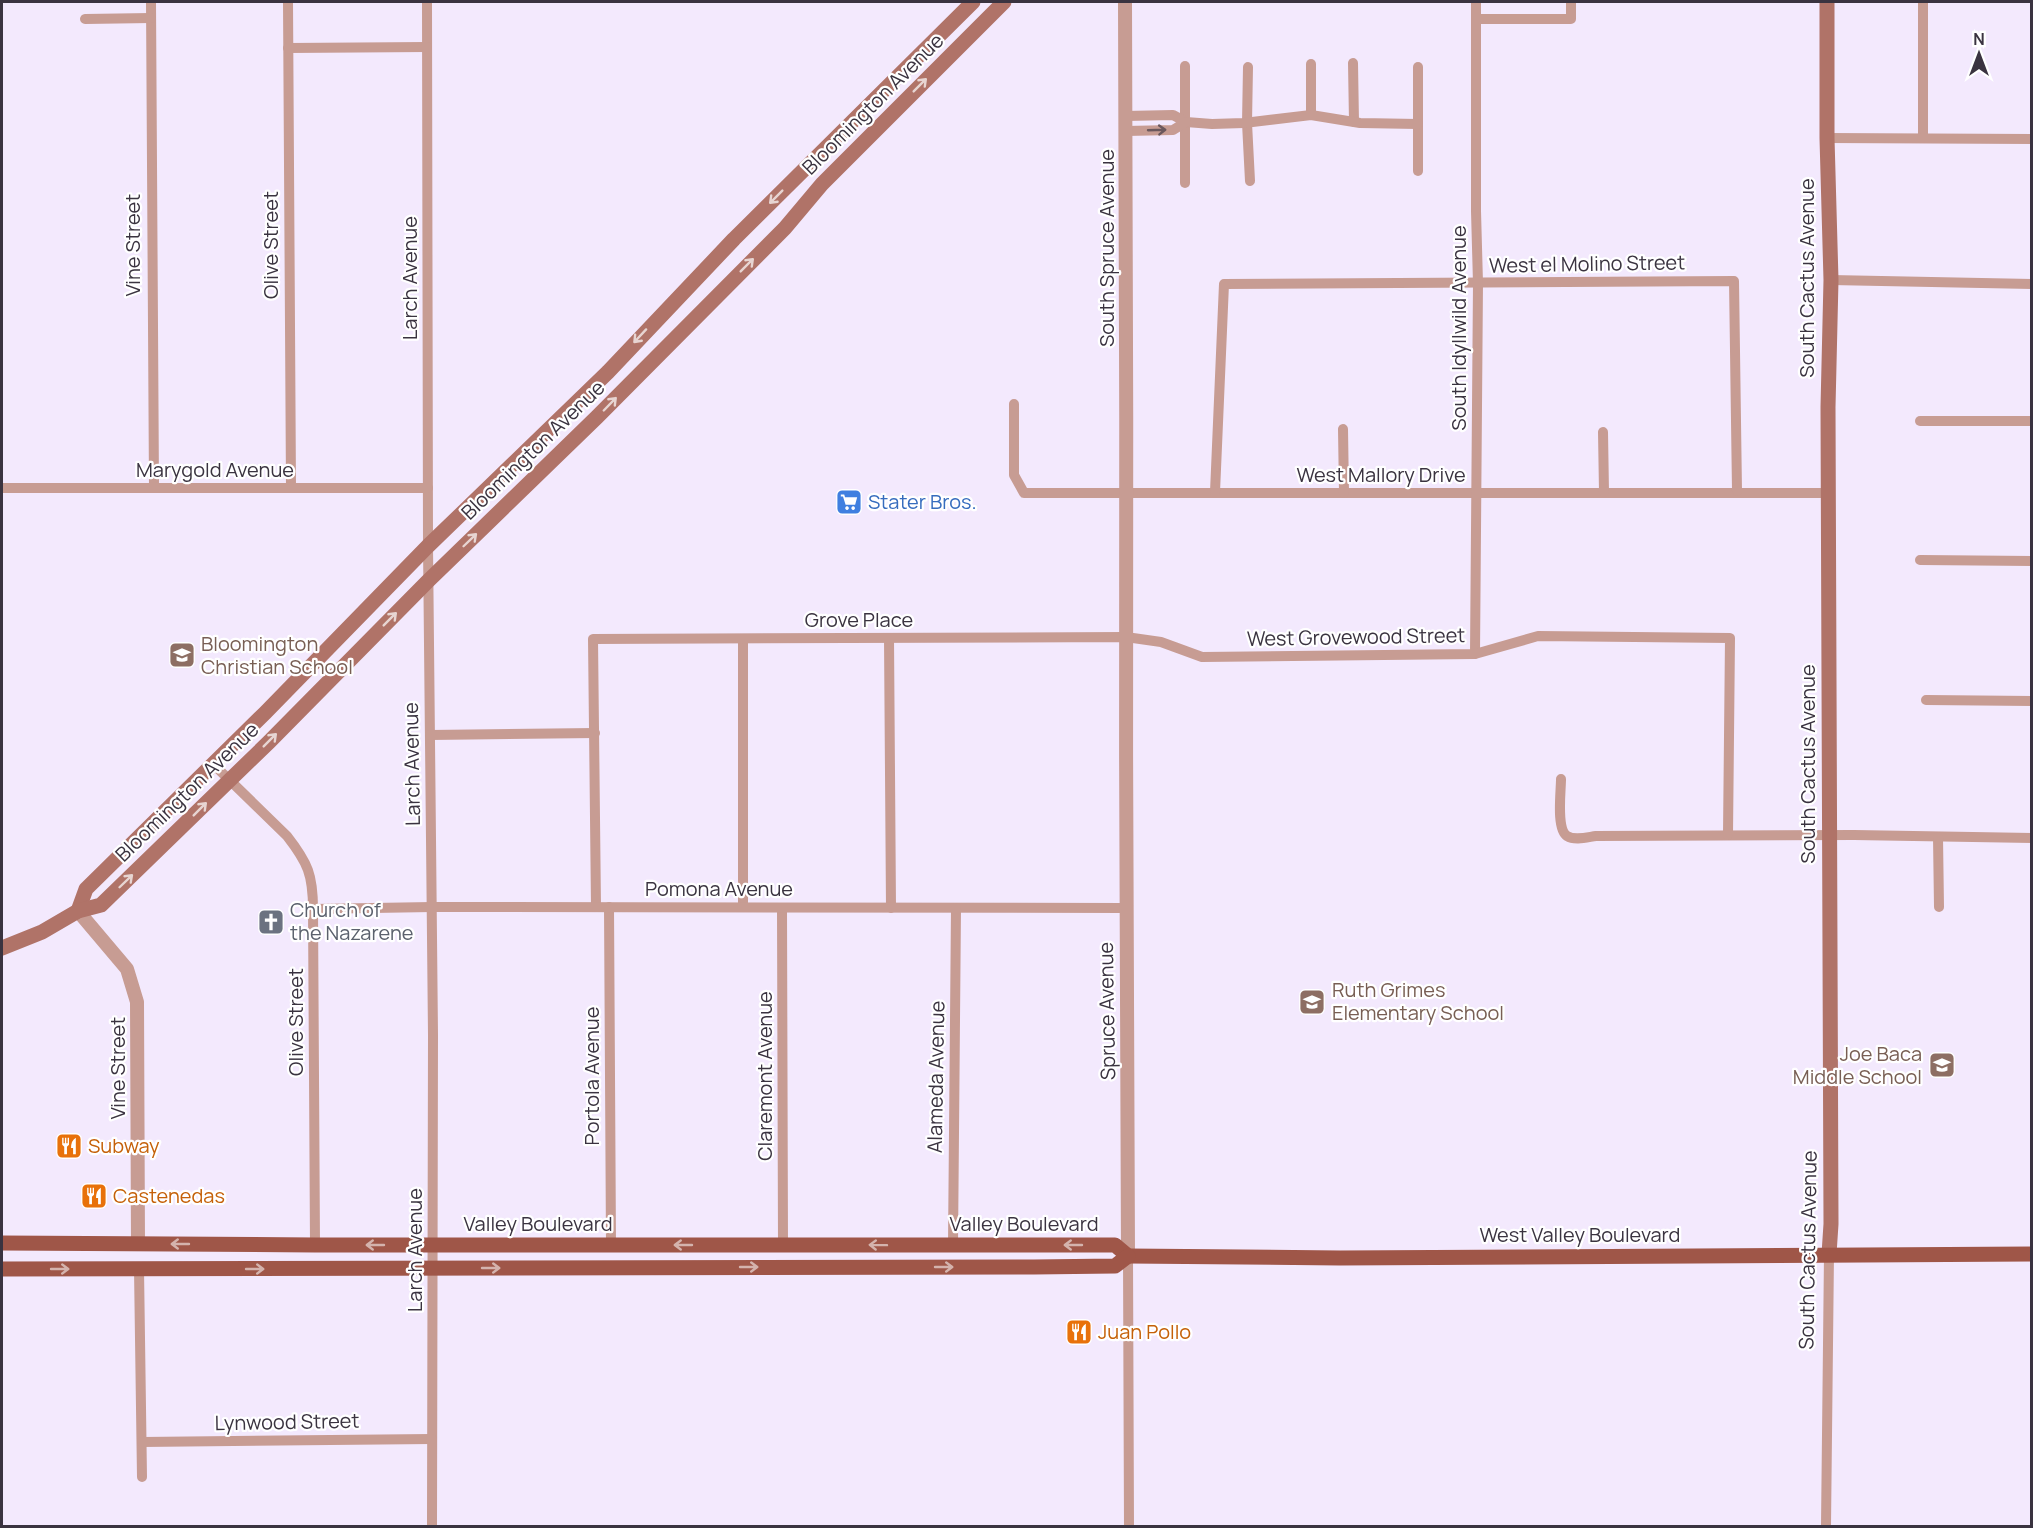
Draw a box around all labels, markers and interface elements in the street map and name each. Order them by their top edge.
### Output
north arrow [1949,24,2009,84]
street label: Bloomington Avenue [796,27,949,180]
text: N [1973,28,1985,50]
one-way arrow [913,77,928,92]
one-way arrow [1147,124,1167,136]
street label: South Spruce Avenue [1093,149,1120,347]
street label: South Cactus Avenue [1793,178,1820,378]
one-way arrow [769,189,784,204]
street label: Olive Street [257,191,284,299]
street label: Vine Street [119,194,146,296]
street label: Larch Avenue [396,216,423,340]
street label: South Idyllwild Avenue [1445,225,1472,431]
street label: West el Molino Street [1489,248,1685,279]
one-way arrow [739,258,754,273]
one-way arrow [633,329,647,344]
street label: Bloomington Avenue [455,374,610,525]
one-way arrow [603,397,617,412]
street label: Marygold Avenue [136,456,294,483]
street label: West Mallory Drive [1296,461,1466,488]
supermarket icon: Stater Bros. [834,487,864,517]
place label: Stater Bros. [868,488,977,515]
one-way arrow [463,533,478,547]
street label: Grove Place [805,606,913,633]
one-way arrow [383,611,398,626]
street label: West Grovewood Street [1247,621,1465,652]
place label: Bloomington Christian School [201,630,353,680]
school or university icon: Bloomington Christian School [167,640,197,670]
street label: South Cactus Avenue [1794,664,1821,864]
street label: Larch Avenue [397,702,426,826]
street label: Bloomington Avenue [109,716,264,867]
one-way arrow [263,733,278,748]
one-way arrow [193,802,208,816]
one-way arrow [118,874,133,889]
street label: Pomona Avenue [645,875,793,902]
place label: Church of the Nazarene [290,896,413,946]
church icon: Church of the Nazarene [256,907,286,937]
street label: Spruce Avenue [1092,942,1121,1080]
street label: Olive Street [282,968,309,1076]
place label: Ruth Grimes Elementary School [1332,976,1504,1026]
school or university icon: Ruth Grimes Elementary School [1297,987,1327,1017]
street label: Claremont Avenue [751,991,778,1161]
street label: Alameda Avenue [921,1001,950,1153]
street label: Portola Avenue [578,1007,605,1145]
street label: Vine Street [104,1017,131,1119]
place label: Joe Baca Middle School [1793,1040,1922,1090]
school or university icon: Joe Baca Middle School [1927,1050,1957,1080]
restaurant icon: Subway [54,1131,84,1161]
place label: Subway [88,1132,160,1159]
street label: South Cactus Avenue [1792,1150,1823,1350]
restaurant icon: Castenedas [79,1181,109,1211]
place label: Castenedas [113,1182,225,1209]
street label: Larch Avenue [401,1188,428,1312]
street label: Valley Boulevard [463,1210,613,1237]
street label: Valley Boulevard [949,1210,1099,1237]
street label: West Valley Boulevard [1480,1221,1680,1248]
one-way arrow [170,1238,190,1250]
one-way arrow [365,1239,385,1251]
one-way arrow [674,1239,694,1251]
one-way arrow [869,1239,889,1251]
one-way arrow [1064,1239,1084,1251]
one-way arrow [739,1261,759,1273]
one-way arrow [934,1261,954,1273]
one-way arrow [481,1262,501,1274]
one-way arrow [50,1263,69,1275]
one-way arrow [244,1263,264,1275]
restaurant icon: Juan Pollo [1064,1317,1094,1347]
place label: Juan Pollo [1098,1318,1191,1345]
street label: Lynwood Street [214,1407,360,1436]

